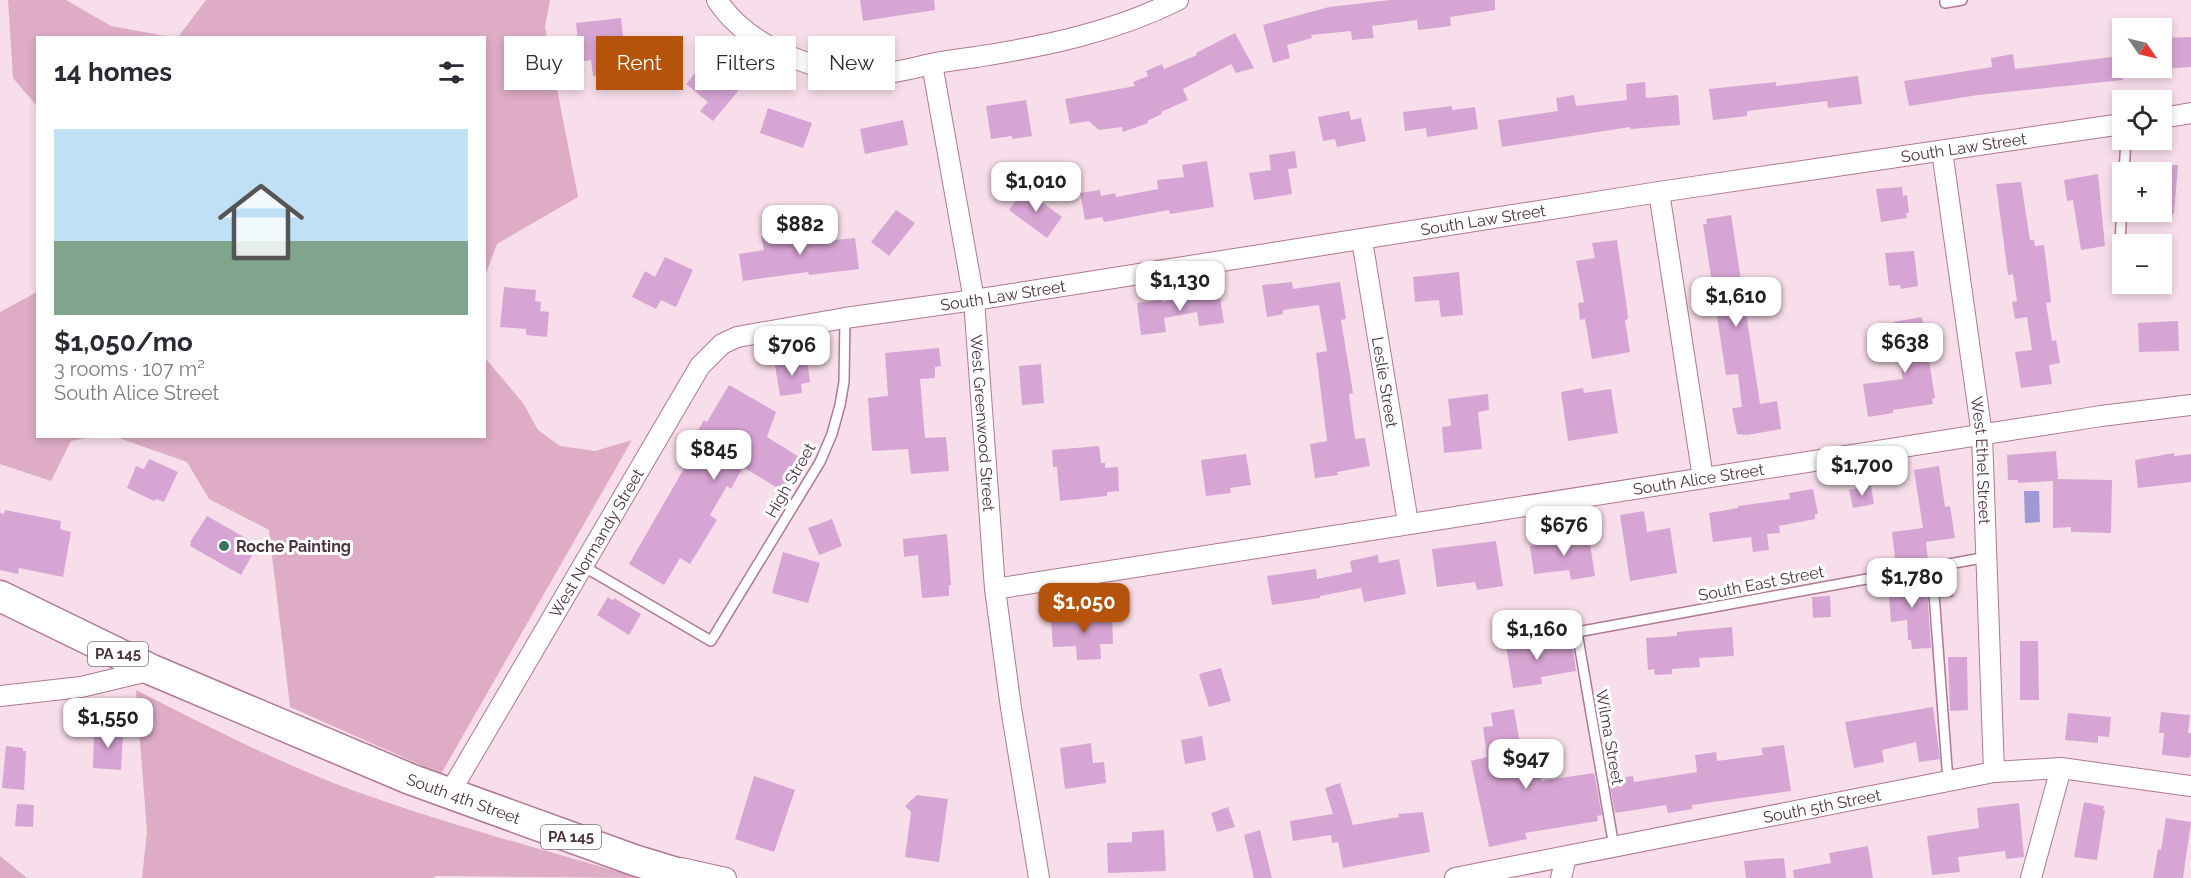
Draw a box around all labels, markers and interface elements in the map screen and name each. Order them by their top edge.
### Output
north arrow [2112,18,2172,78]
map controls [2112,18,2172,294]
chip: Buy [504,36,584,90]
chip: Rent [596,36,683,90]
chip: Filters [695,36,796,90]
chip: New [808,36,895,90]
icon: filters [435,56,468,89]
text: 14 homes [54,57,172,87]
button: locate [2112,90,2172,150]
street label: South Law Street [1900,129,2028,166]
pin: $1,010 [987,162,1085,213]
button: + [2112,162,2172,222]
icon: home [207,168,315,276]
text: $1,010 [1005,169,1067,193]
street label: South Law Street [1419,201,1548,239]
pin: $882 [764,205,836,256]
text: $882 [776,212,824,236]
button: − [2112,234,2172,294]
pin: $1,130 [1131,261,1229,312]
text: $1,130 [1150,268,1210,292]
street label: South Law Street [939,277,1068,315]
pin: $1,610 [1687,277,1785,328]
text: $1,610 [1705,284,1767,308]
pin: $638 [1869,323,1941,374]
pin: $706 [756,326,828,377]
text: $1,050/mo [54,327,193,357]
text: $638 [1881,330,1929,354]
text: $706 [768,333,816,357]
street label: West Greenwood Street [967,334,998,513]
street label: Leslie Street [1368,335,1401,430]
text: 3 rooms · 107 m² [54,357,205,381]
text: South Alice Street [54,381,219,405]
street label: West Ethel Street [1967,395,1994,525]
pin: $845 [678,430,750,481]
text: $845 [690,437,738,461]
street label: High Street [761,439,820,521]
pin: $1,700 [1813,446,1911,497]
text: $1,700 [1831,453,1893,477]
street label: South Alice Street [1632,460,1766,499]
street label: West Normandy Street [546,465,648,621]
pin: $676 [1528,506,1600,557]
text: $676 [1540,513,1588,537]
place label: Roche Painting [236,537,351,556]
marker: Roche Painting [217,539,231,553]
pin: $1,780 [1863,558,1961,609]
street label: South East Street [1697,562,1826,605]
text: $1,780 [1881,565,1943,589]
pin: $1,050 [1035,583,1133,634]
text: $1,050 [1053,590,1115,614]
pin: $1,160 [1488,610,1586,661]
text: $1,160 [1506,617,1568,641]
road number: PA 145 [88,642,148,666]
street label: Wilma Street [1592,688,1627,787]
pin: $1,550 [59,698,157,749]
text: $1,550 [77,705,139,729]
pin: $947 [1490,739,1562,790]
text: $947 [1502,746,1550,770]
street label: South 4th Street [404,770,523,828]
street label: South 5th Street [1762,785,1883,827]
road number: PA 145 [541,825,601,849]

